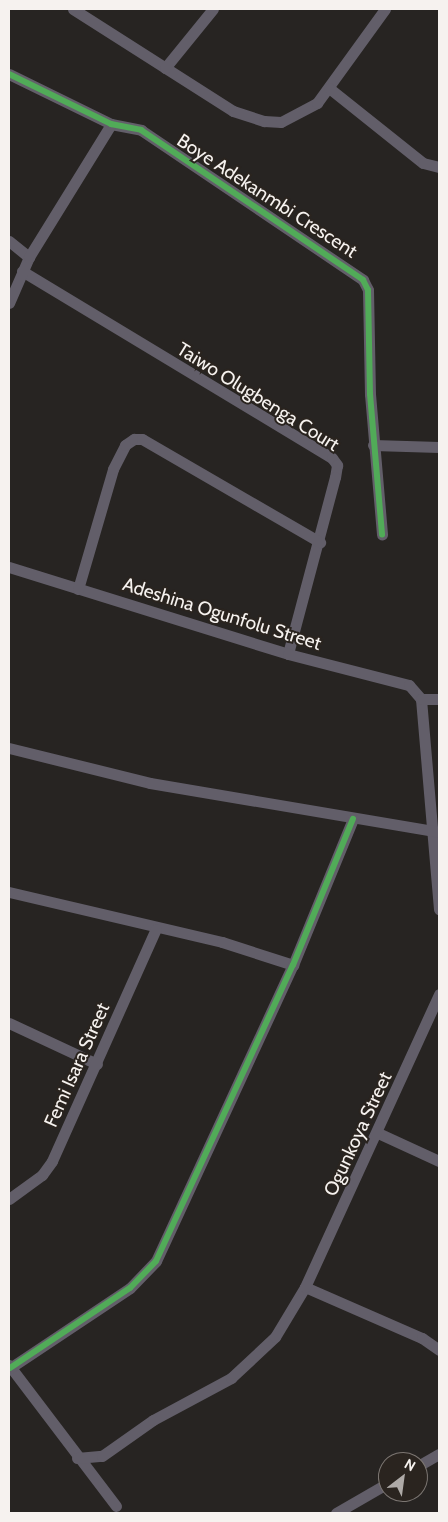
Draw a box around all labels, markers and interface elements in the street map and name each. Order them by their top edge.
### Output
street label: Boye Adekanmbi Crescent [173,129,361,263]
street label: Taiwo Olugbenga Court [173,338,343,456]
street label: Adeshina Ogunfolu Street [120,573,324,655]
street label: Femi Isara Street [39,999,115,1131]
street label: Ogunkoya Street [319,1068,397,1200]
north arrow [378,1452,428,1502]
text: N [401,1455,419,1475]

